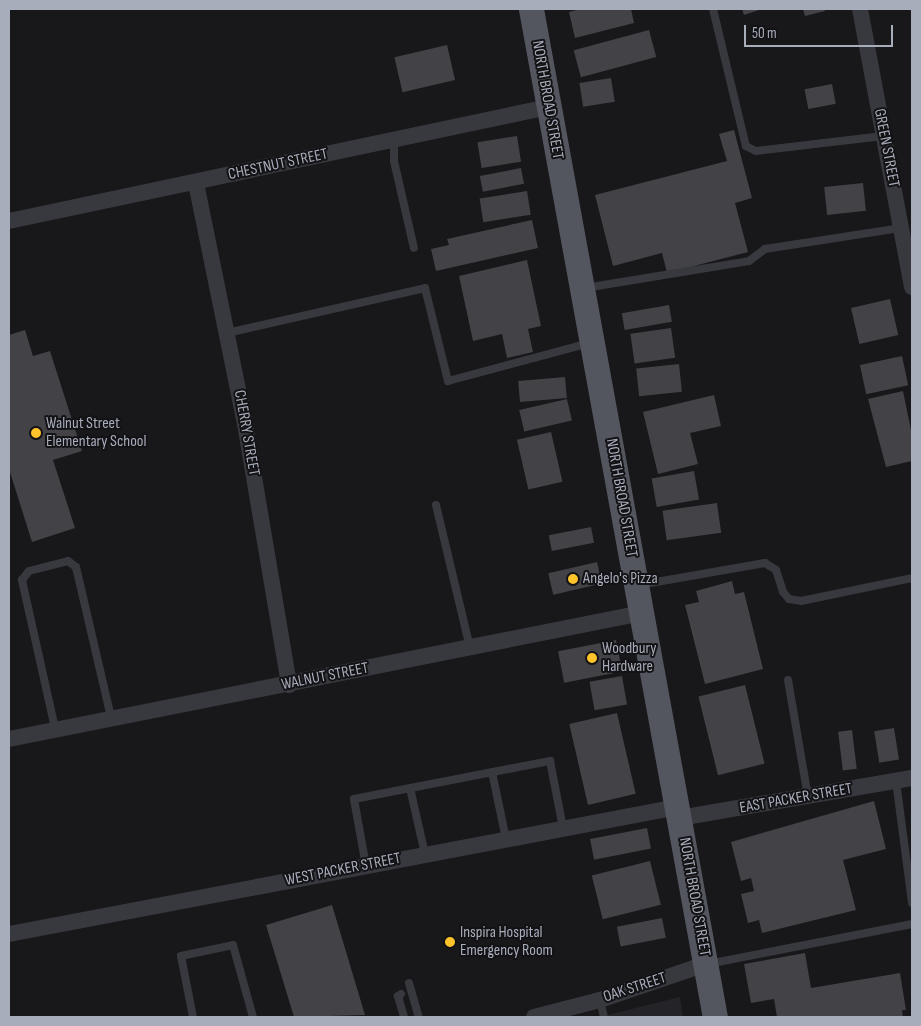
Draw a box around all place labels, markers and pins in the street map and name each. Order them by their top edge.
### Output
place label: Walnut Street Elementary School [46,414,146,452]
marker: Walnut Street Elementary School [30,427,42,439]
place label: Angelo's Pizza [583,569,658,589]
marker: Angelo's Pizza [567,573,579,585]
place label: Woodbury Hardware [602,639,656,677]
marker: Woodbury Hardware [586,652,598,664]
place label: Inspira Hospital Emergency Room [460,923,553,961]
marker: Inspira Hospital Emergency Room [444,936,456,948]

